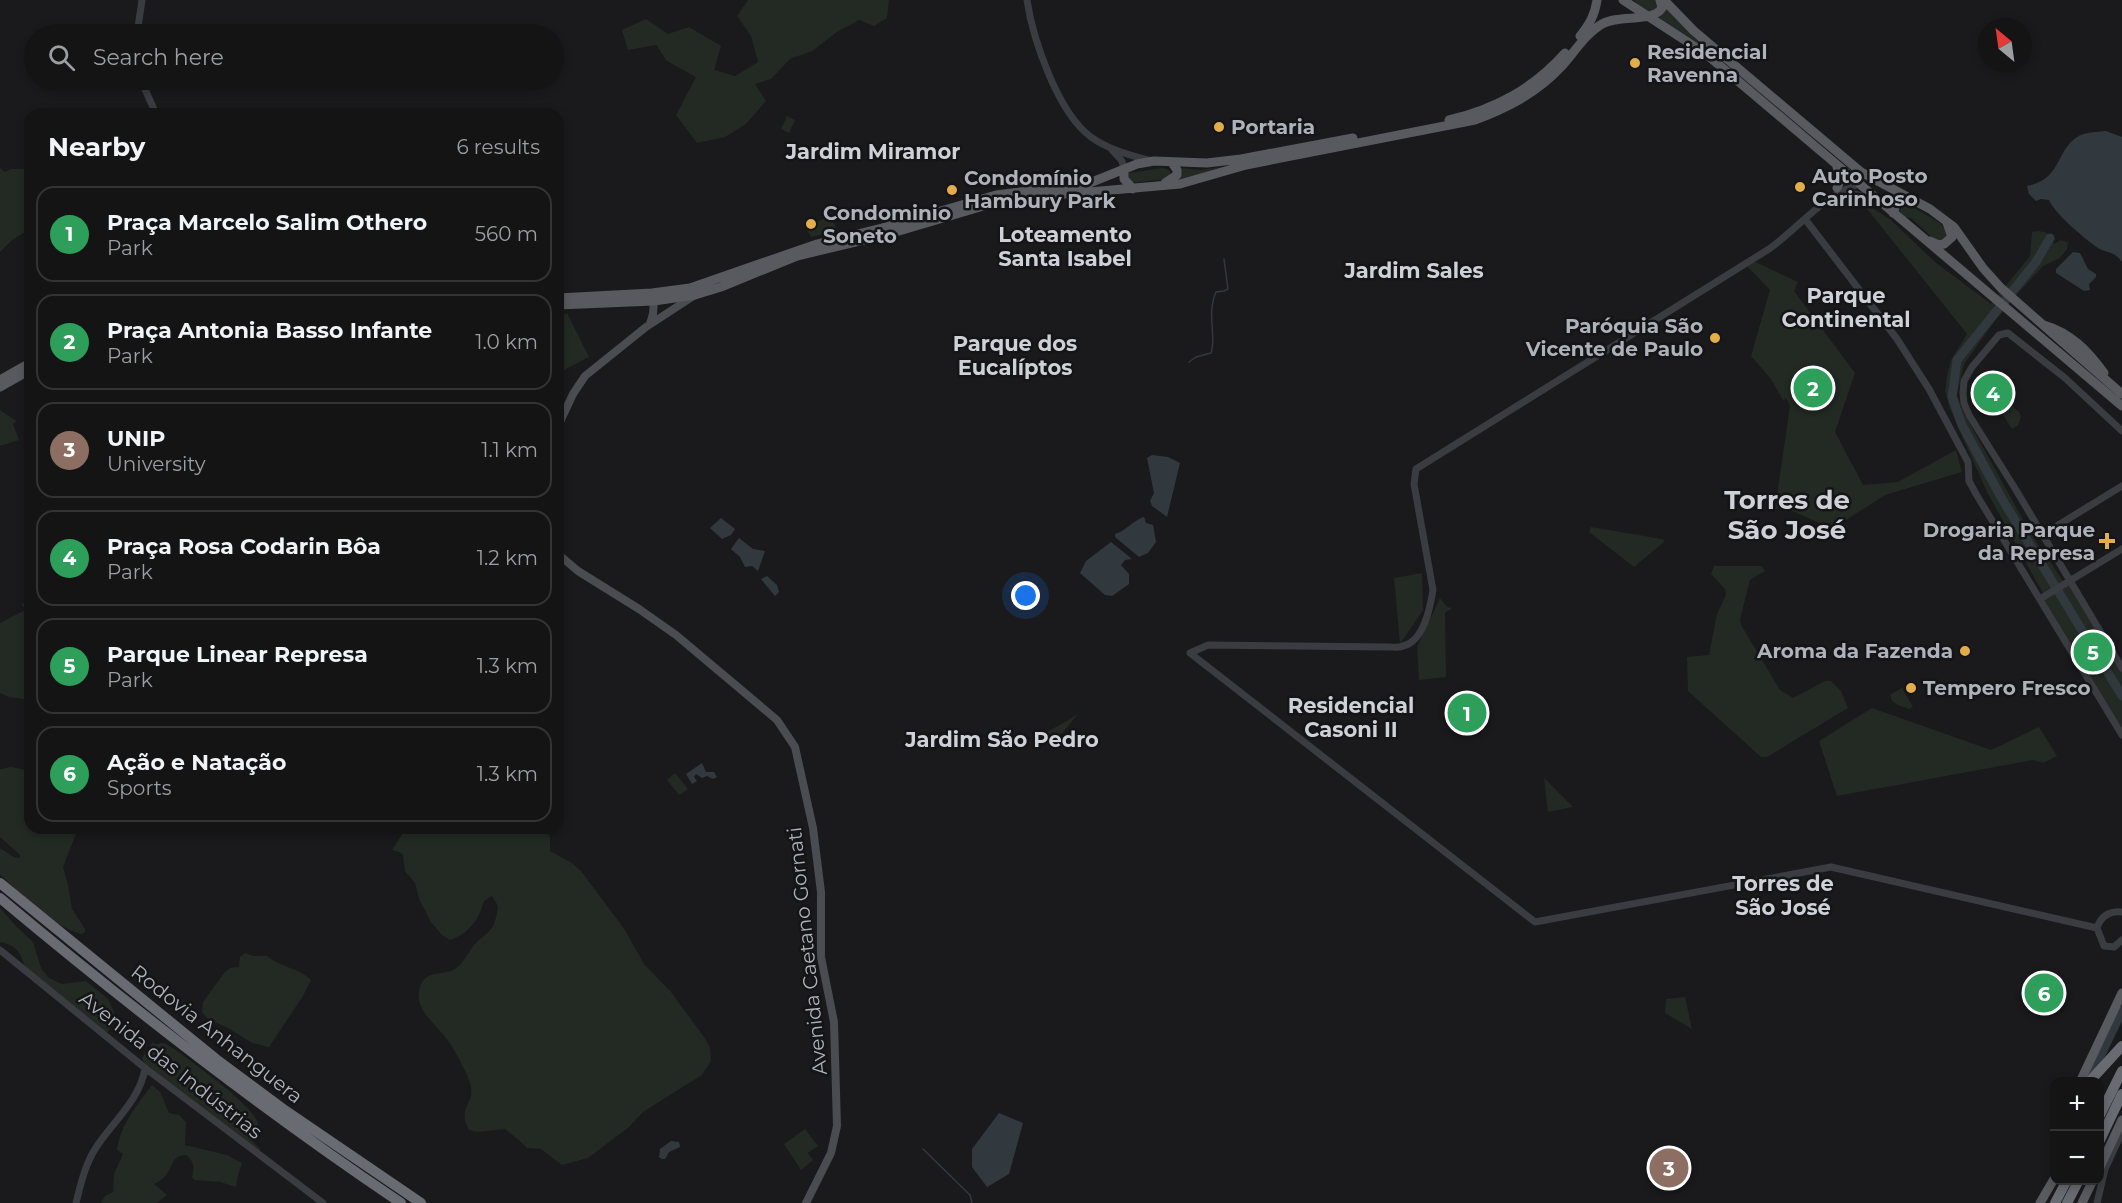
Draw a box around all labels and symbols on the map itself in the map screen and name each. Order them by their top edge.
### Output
north arrow [1978,18,2032,72]
place label: Residencial Ravenna [1647,40,1767,87]
marker: Residencial Ravenna [1628,56,1642,70]
place label: Portaria [1231,115,1315,139]
marker: Portaria [1212,120,1226,134]
district label: Jardim Miramor [785,139,960,164]
place label: Auto Posto Carinhoso [1811,164,1928,211]
place label: Condomínio Hambury Park [964,166,1116,213]
marker: Auto Posto Carinhoso [1793,180,1807,194]
marker: Condomínio Hambury Park [945,183,959,197]
place label: Condominio Soneto [823,201,951,248]
marker: Condominio Soneto [804,217,818,231]
district label: Loteamento Santa Isabel [998,222,1132,271]
district label: Jardim Sales [1343,258,1484,283]
district label: Parque Continental [1782,283,1910,332]
place label: Paróquia São Vicente de Paulo [1525,314,1703,361]
district label: Parque dos Eucalíptos [953,331,1077,380]
marker: Paróquia São Vicente de Paulo [1708,331,1722,345]
pin: 2 [1794,366,1832,410]
pin: 4 [1974,370,2012,416]
district label: Torres de São José [1724,484,1850,546]
place label: Drogaria Parque da Represa [1923,518,2095,565]
marker: Drogaria Parque da Represa [2100,534,2114,548]
your location [1011,581,1040,610]
pin: 5 [2074,630,2112,674]
place label: Aroma da Fazenda [1756,639,1953,663]
marker: Aroma da Fazenda [1958,644,1972,658]
place label: Tempero Fresco [1923,676,2091,700]
marker: Tempero Fresco [1904,681,1918,695]
pin: 1 [1448,690,1486,736]
district label: Residencial Casoni II [1288,693,1414,742]
district label: Jardim São Pedro [904,727,1099,752]
street label: Avenida Caetano Gornati [782,826,832,1076]
district label: Torres de São José [1732,871,1834,920]
street label: Rodovia Anhanguera [126,960,308,1108]
pin: 6 [2024,970,2064,1016]
street label: Avenida das Indústrias [75,986,267,1144]
pin: 3 [1650,1146,1688,1190]

